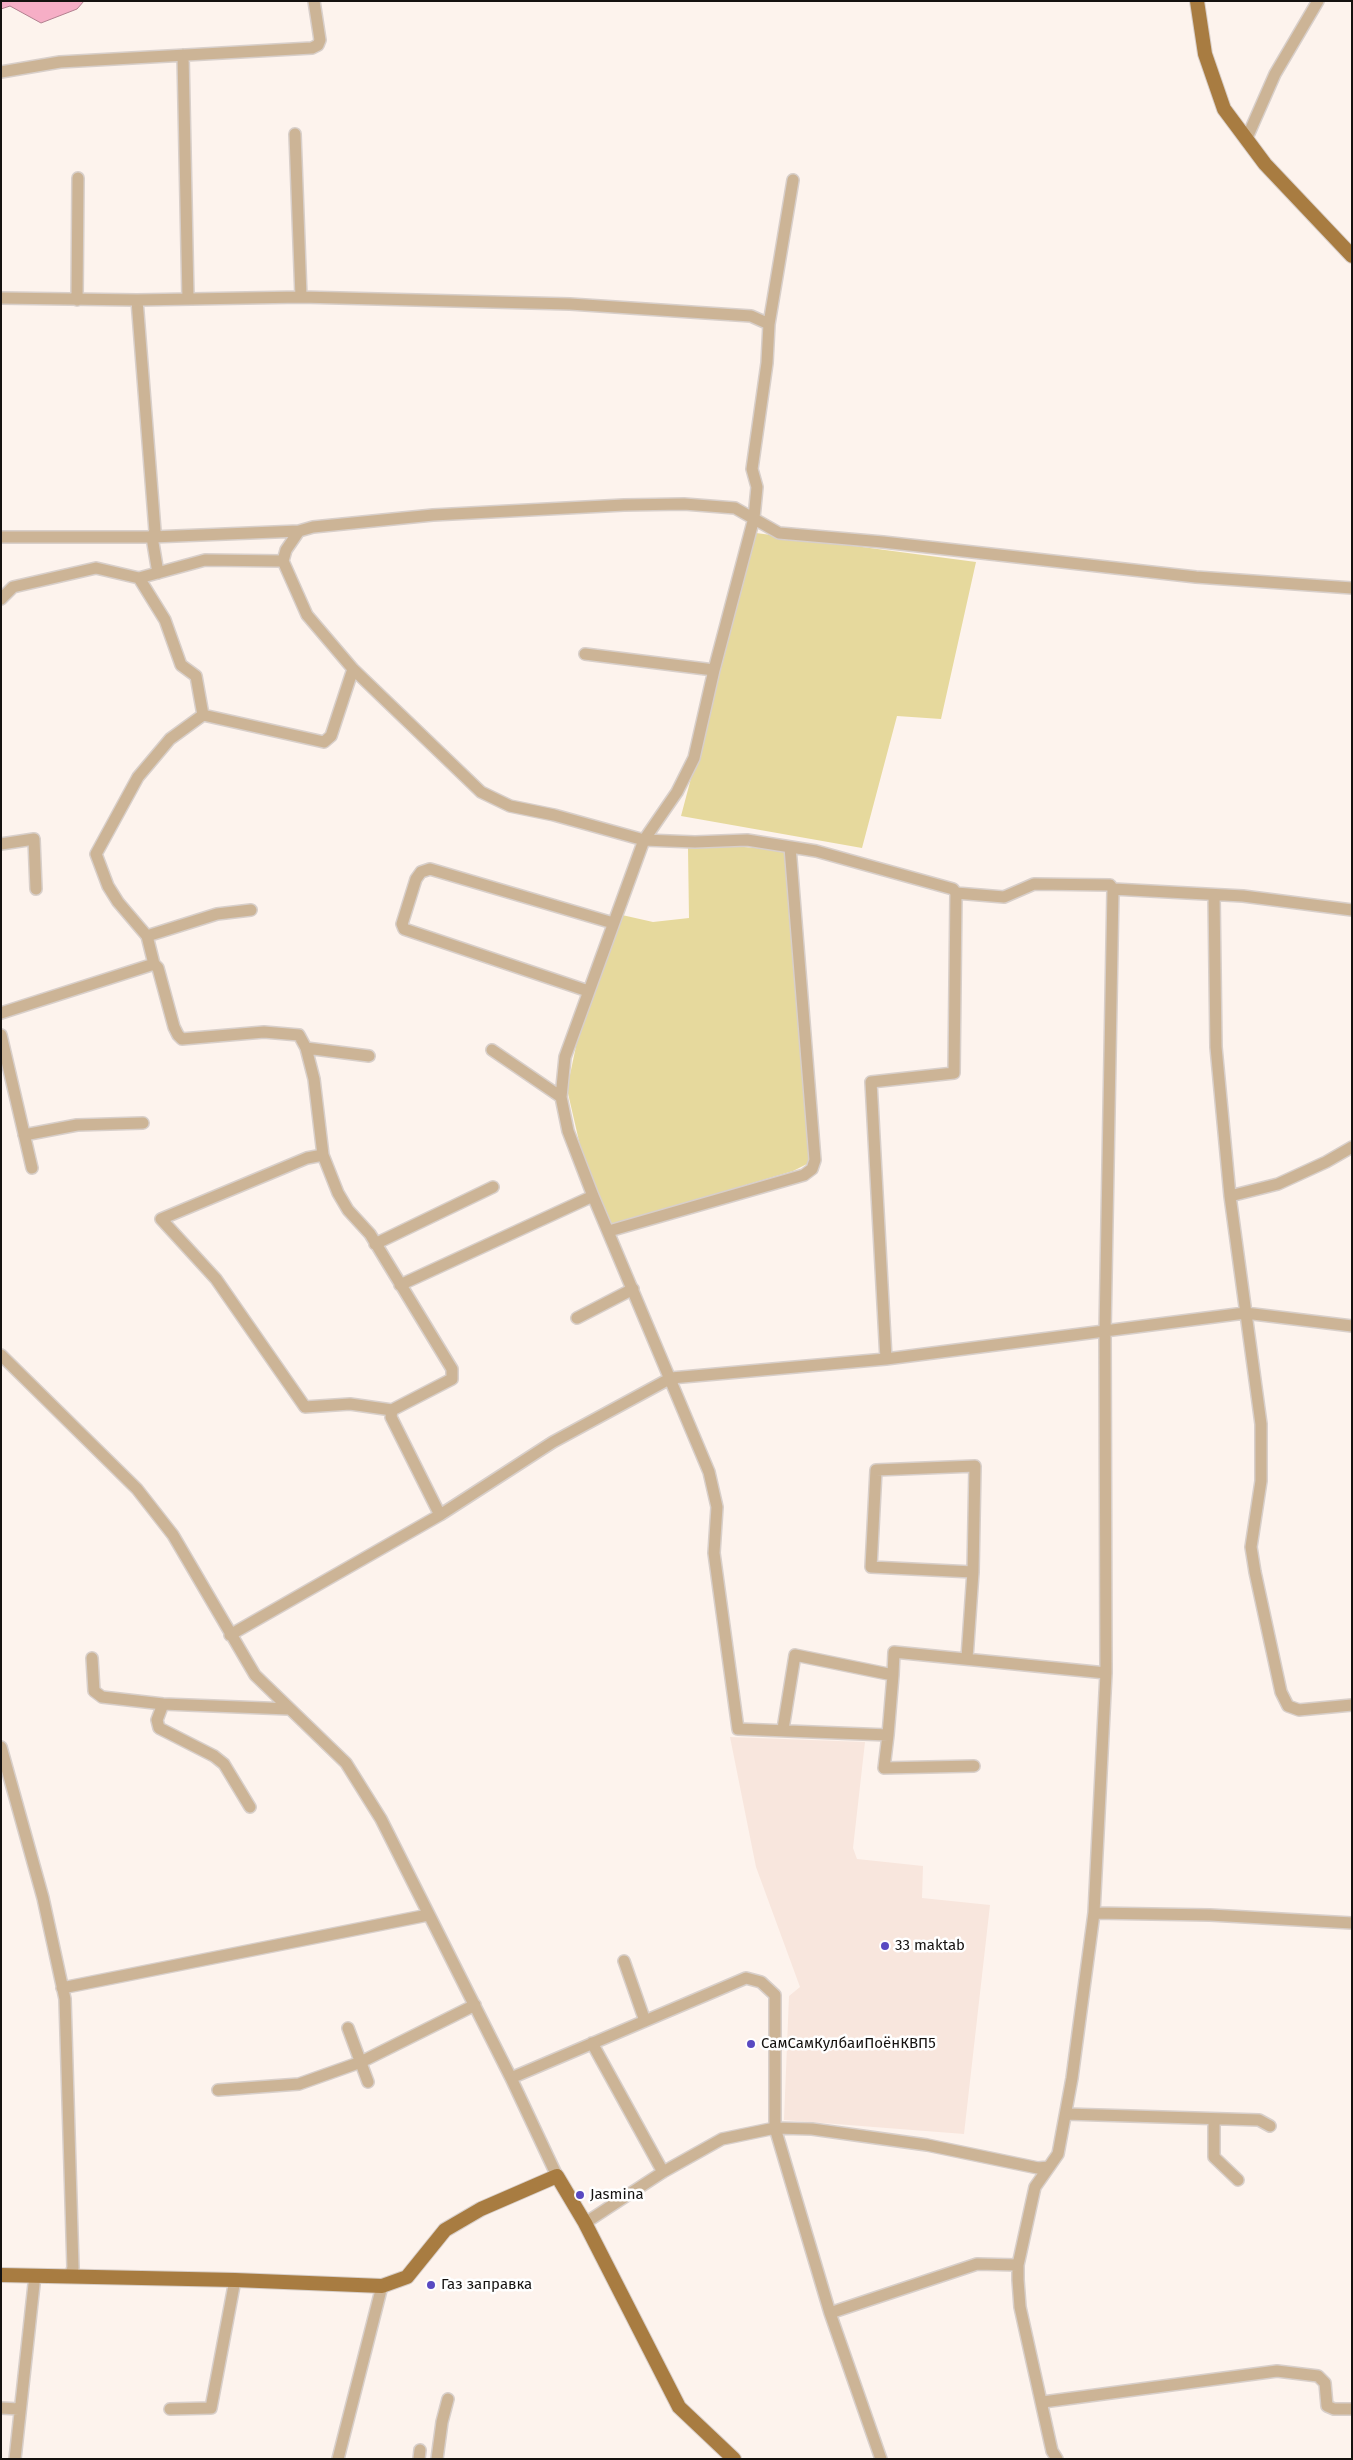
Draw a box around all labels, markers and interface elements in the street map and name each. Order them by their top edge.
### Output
place label: 33 maktab [895,1937,965,1955]
marker: 33 maktab [879,1940,891,1952]
place label: СамСамКулбаиПоёнКВП5 [761,2035,936,2053]
marker: СамСамКулбаиПоёнКВП5 [745,2038,757,2050]
place label: Jasmina [590,2186,644,2204]
marker: Jasmina [574,2189,586,2201]
place label: Газ заправка [441,2276,532,2294]
marker: Газ заправка [425,2279,437,2291]

